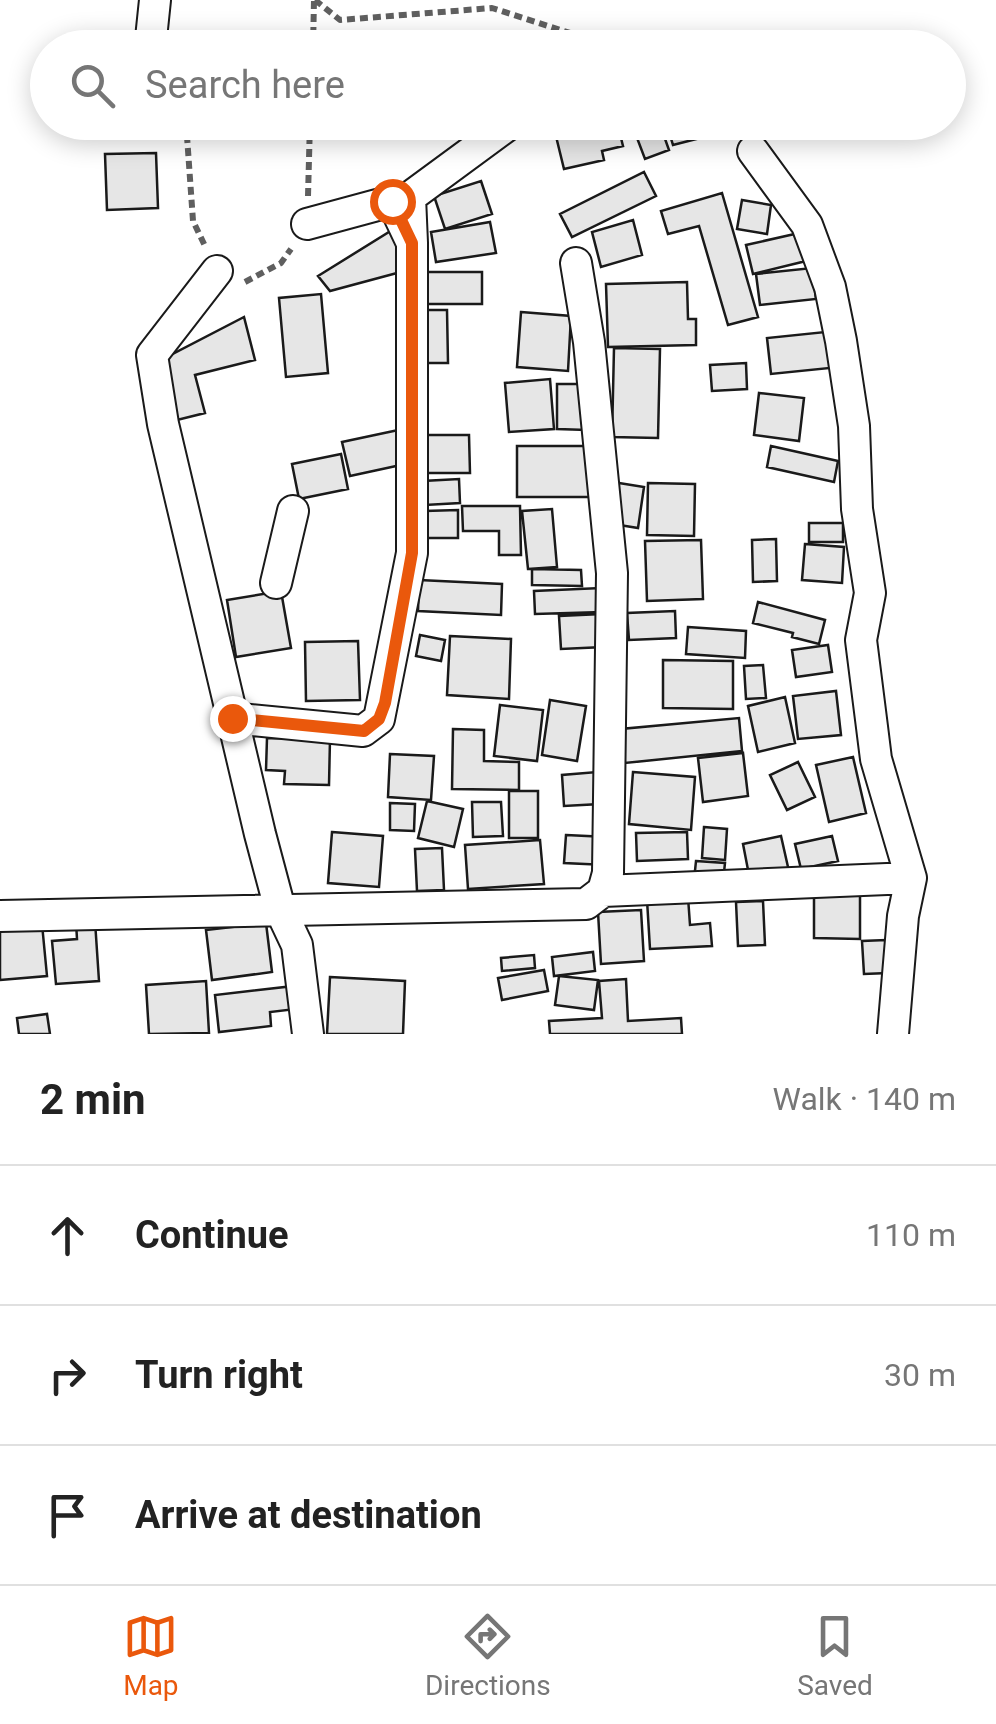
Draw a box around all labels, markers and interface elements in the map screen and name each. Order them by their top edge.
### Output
search box [30,30,966,140]
icon: search [65,58,120,113]
text: Search here [145,63,345,107]
route start [370,179,416,225]
route end [210,696,256,742]
text: 2 min [40,1075,146,1124]
text: Walk · 140 m [773,1080,956,1118]
icon: ahead [40,1208,95,1263]
text: Continue [135,1213,289,1257]
text: 110 m [866,1216,956,1254]
icon: right [40,1348,95,1403]
text: Turn right [135,1353,303,1397]
text: 30 m [884,1356,956,1394]
icon: arrive [40,1488,95,1543]
text: Arrive at destination [135,1493,482,1537]
tab: Map [123,1609,179,1702]
tab: Directions [425,1609,551,1702]
tab: Saved [797,1609,873,1702]

